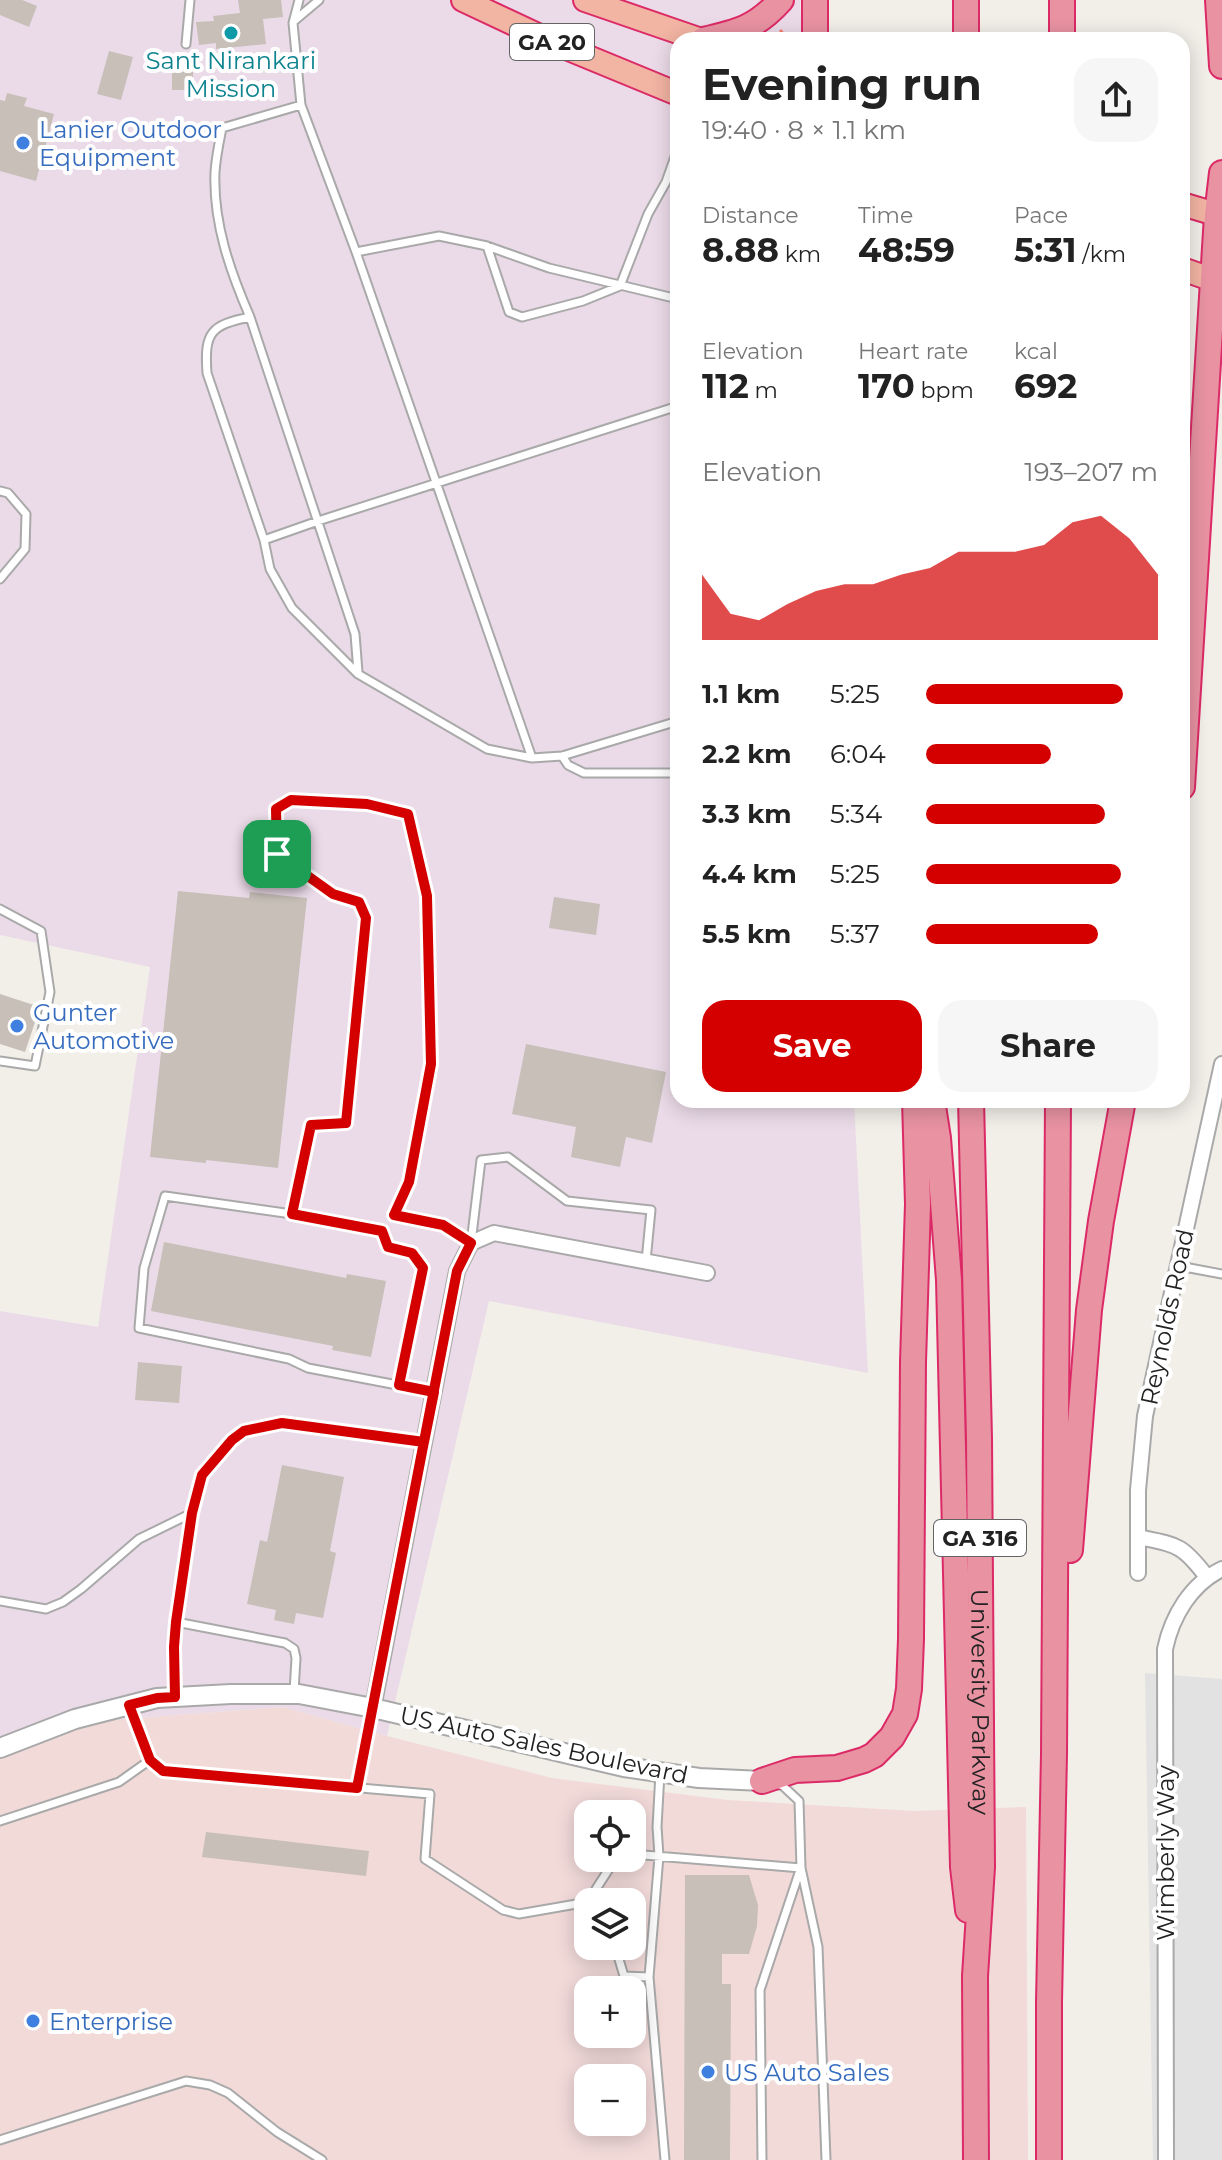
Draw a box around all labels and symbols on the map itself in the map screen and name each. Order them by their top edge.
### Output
marker: Sant Nirankari Mission [222,24,240,42]
road number: GA 20 [510,24,594,60]
place label: Sant Nirankari Mission [146,46,316,103]
place label: Lanier Outdoor Equipment [39,115,222,172]
marker: Lanier Outdoor Equipment [14,134,32,152]
pin [243,820,311,888]
place label: Gunter Automotive [33,998,174,1055]
marker: Gunter Automotive [8,1017,26,1035]
street label: Reynolds Road [1134,1226,1200,1408]
road number: GA 316 [934,1520,1026,1556]
street label: University Parkway [966,1589,996,1815]
street label: US Auto Sales Boulevard [397,1700,691,1790]
street label: Wimberly Way [1151,1765,1180,1941]
place label: Enterprise [49,2007,173,2036]
marker: Enterprise [24,2012,42,2030]
place label: US Auto Sales [724,2058,889,2087]
marker: US Auto Sales [699,2063,717,2081]

